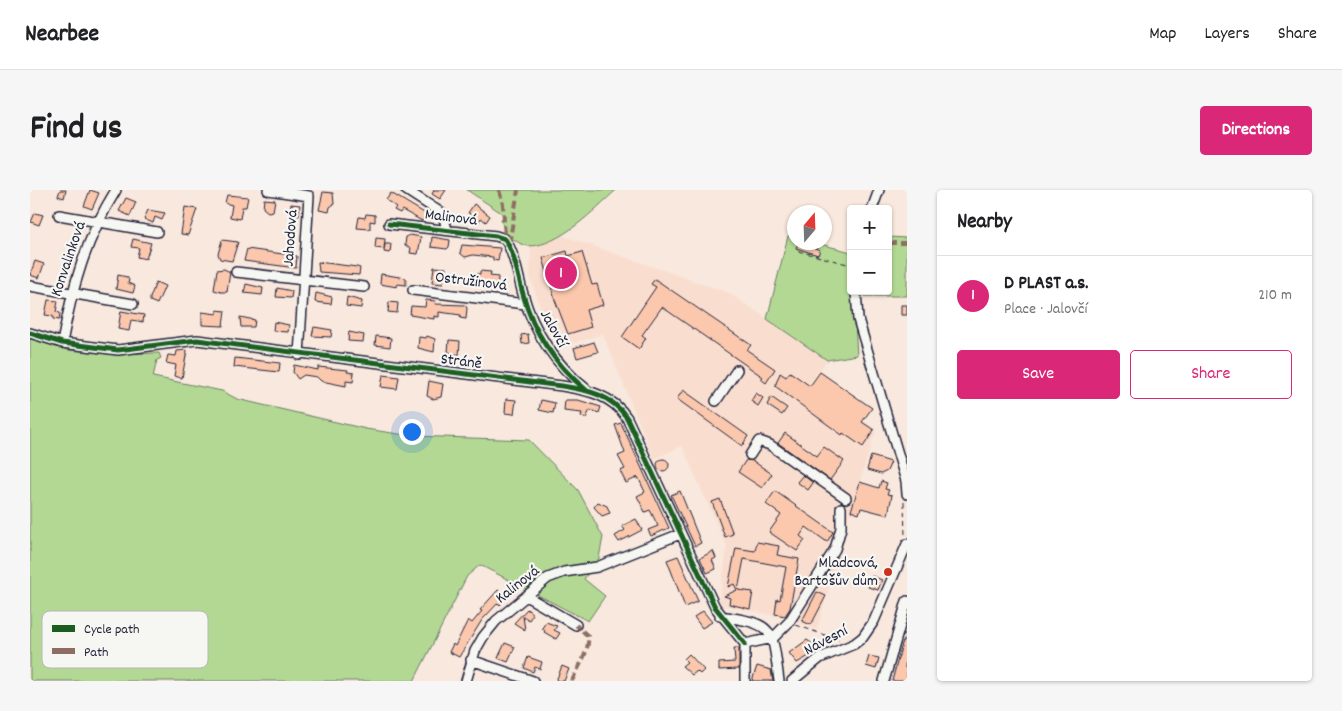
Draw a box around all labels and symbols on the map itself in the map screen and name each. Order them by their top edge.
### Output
street label: Malinová [423,203,479,233]
north arrow [787,205,832,250]
street label: Jahodová [278,209,304,267]
street label: Konvalinková [45,218,93,300]
pin: 1 [545,254,577,292]
street label: Ostružinová [434,266,508,298]
street label: Jalovčí [533,306,573,353]
street label: Stráně [439,348,483,376]
your location [399,419,425,445]
place label: Mladcová, Bartošův dům [794,552,878,593]
street label: Kalinová [491,560,545,610]
marker: Mladcová, Bartošův dům [882,566,894,578]
legend [42,611,208,668]
street label: Návesní [800,619,853,662]
text: Cycle path [84,620,140,640]
text: Path [84,643,109,663]

